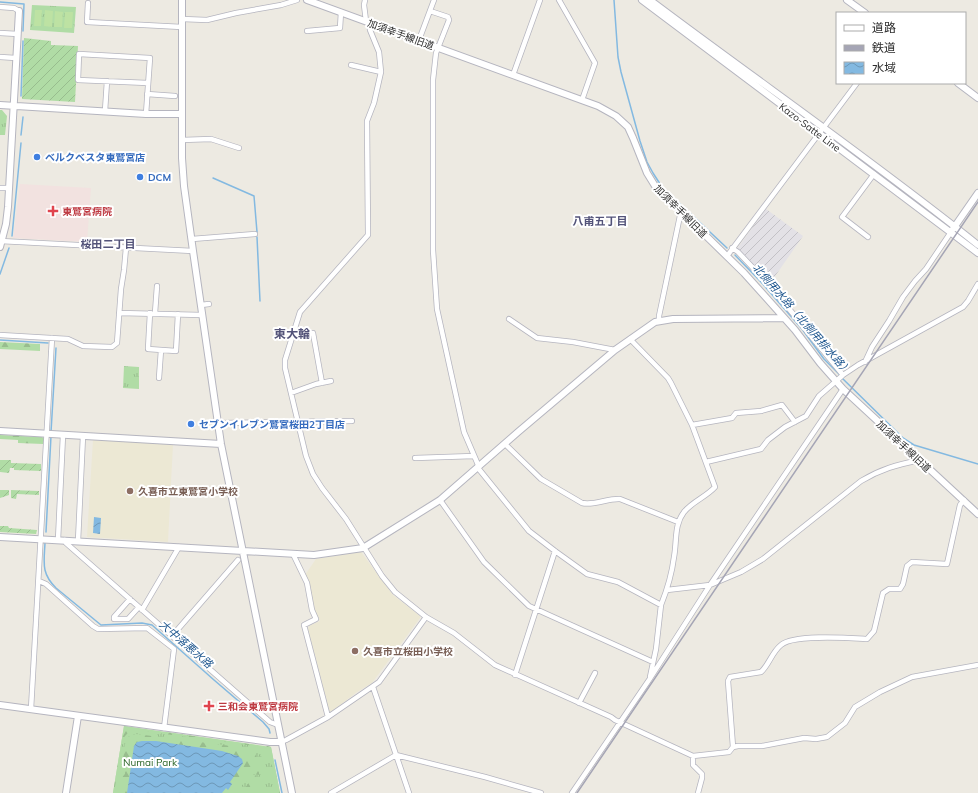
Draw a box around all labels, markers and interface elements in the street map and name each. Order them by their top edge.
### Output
legend [836,12,966,84]
street label: 加須幸手線旧道 [366,16,436,53]
text: 道路 [872,20,896,35]
text: 鉄道 [872,40,896,55]
text: 水域 [872,60,896,75]
street label: Kazo-Satte Line [776,100,843,155]
place label: ベルクベスタ東鷲宮店 [45,151,145,164]
marker: ベルクベスタ東鷲宮店 [32,152,42,162]
place label: DCM [148,171,171,184]
marker: DCM [135,172,145,182]
street label: 加須幸手線旧道 [651,182,710,241]
marker: 東鷲宮病院 [47,205,59,217]
place label: 東鷲宮病院 [62,205,112,218]
district label: 八甫五丁目 [573,214,628,228]
district label: 桜田二丁目 [81,237,136,251]
water label: 北側用水路（北側用排水路） [750,260,854,378]
district label: 東大輪 [274,326,310,341]
place label: セブンイレブン鷲宮桜田2丁目店 [199,418,345,431]
street label: 加須幸手線旧道 [874,418,934,475]
marker: セブンイレブン鷲宮桜田2丁目店 [186,419,196,429]
place label: 久喜市立東鷲宮小学校 [138,485,238,498]
marker: 久喜市立東鷲宮小学校 [125,486,135,496]
water label: 大中落悪水路 [157,617,216,672]
place label: 久喜市立桜田小学校 [363,645,453,658]
marker: 久喜市立桜田小学校 [350,646,360,656]
marker: 三和会東鷲宮病院 [203,700,215,712]
place label: 三和会東鷲宮病院 [218,700,298,713]
park label: Numai Park [123,756,178,769]

